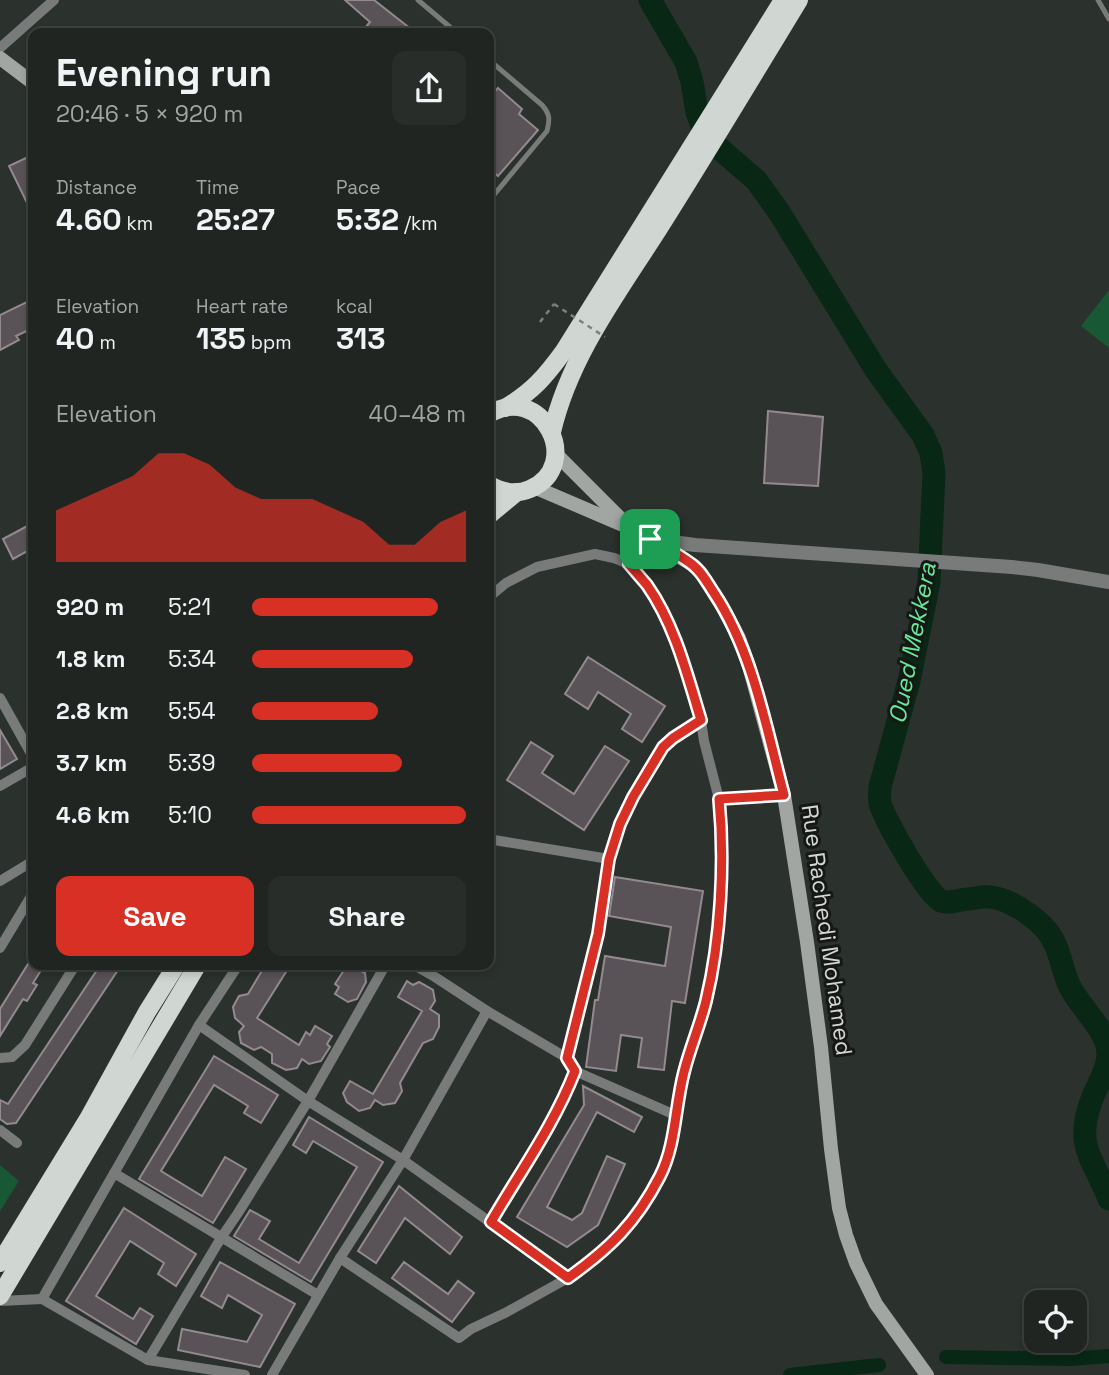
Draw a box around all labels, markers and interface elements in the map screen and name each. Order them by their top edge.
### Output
text: Evening run [56,49,272,97]
button: share [392,51,466,125]
text: 20:46 · 5 × 920 m [56,99,243,129]
text: Distance [56,175,137,200]
text: Time [196,175,239,200]
text: Pace [336,175,380,200]
text: 4.60 [56,200,122,239]
text: 25:27 [196,200,275,239]
text: 5:32 [336,200,399,239]
text: km [122,211,153,236]
text: /km [399,211,437,236]
text: Elevation [56,294,139,319]
text: Heart rate [196,294,288,319]
text: kcal [336,294,373,319]
text: 40 [56,319,95,358]
text: 135 [196,319,246,358]
text: 313 [336,319,386,358]
text: m [95,330,116,355]
text: bpm [246,330,292,355]
text: Elevation [56,399,157,429]
text: 40–48 m [369,399,466,429]
pin [620,509,680,569]
icon: arrive [631,520,669,558]
water label: Oued Mekkera [881,560,943,726]
text: 920 m [56,592,124,622]
text: 5:21 [168,592,211,622]
text: 1.8 km [56,644,126,674]
text: 5:34 [168,644,216,674]
text: 2.8 km [56,696,129,726]
text: 5:54 [168,696,216,726]
text: 3.7 km [56,748,127,778]
text: 5:39 [168,748,216,778]
text: 4.6 km [56,800,130,830]
text: 5:10 [168,800,212,830]
street label: Rue Rachedi Mohamed [795,803,859,1057]
button: Save [56,876,254,956]
button: Share [268,876,466,956]
map controls [1024,1290,1087,1353]
button: locate [1024,1290,1087,1353]

